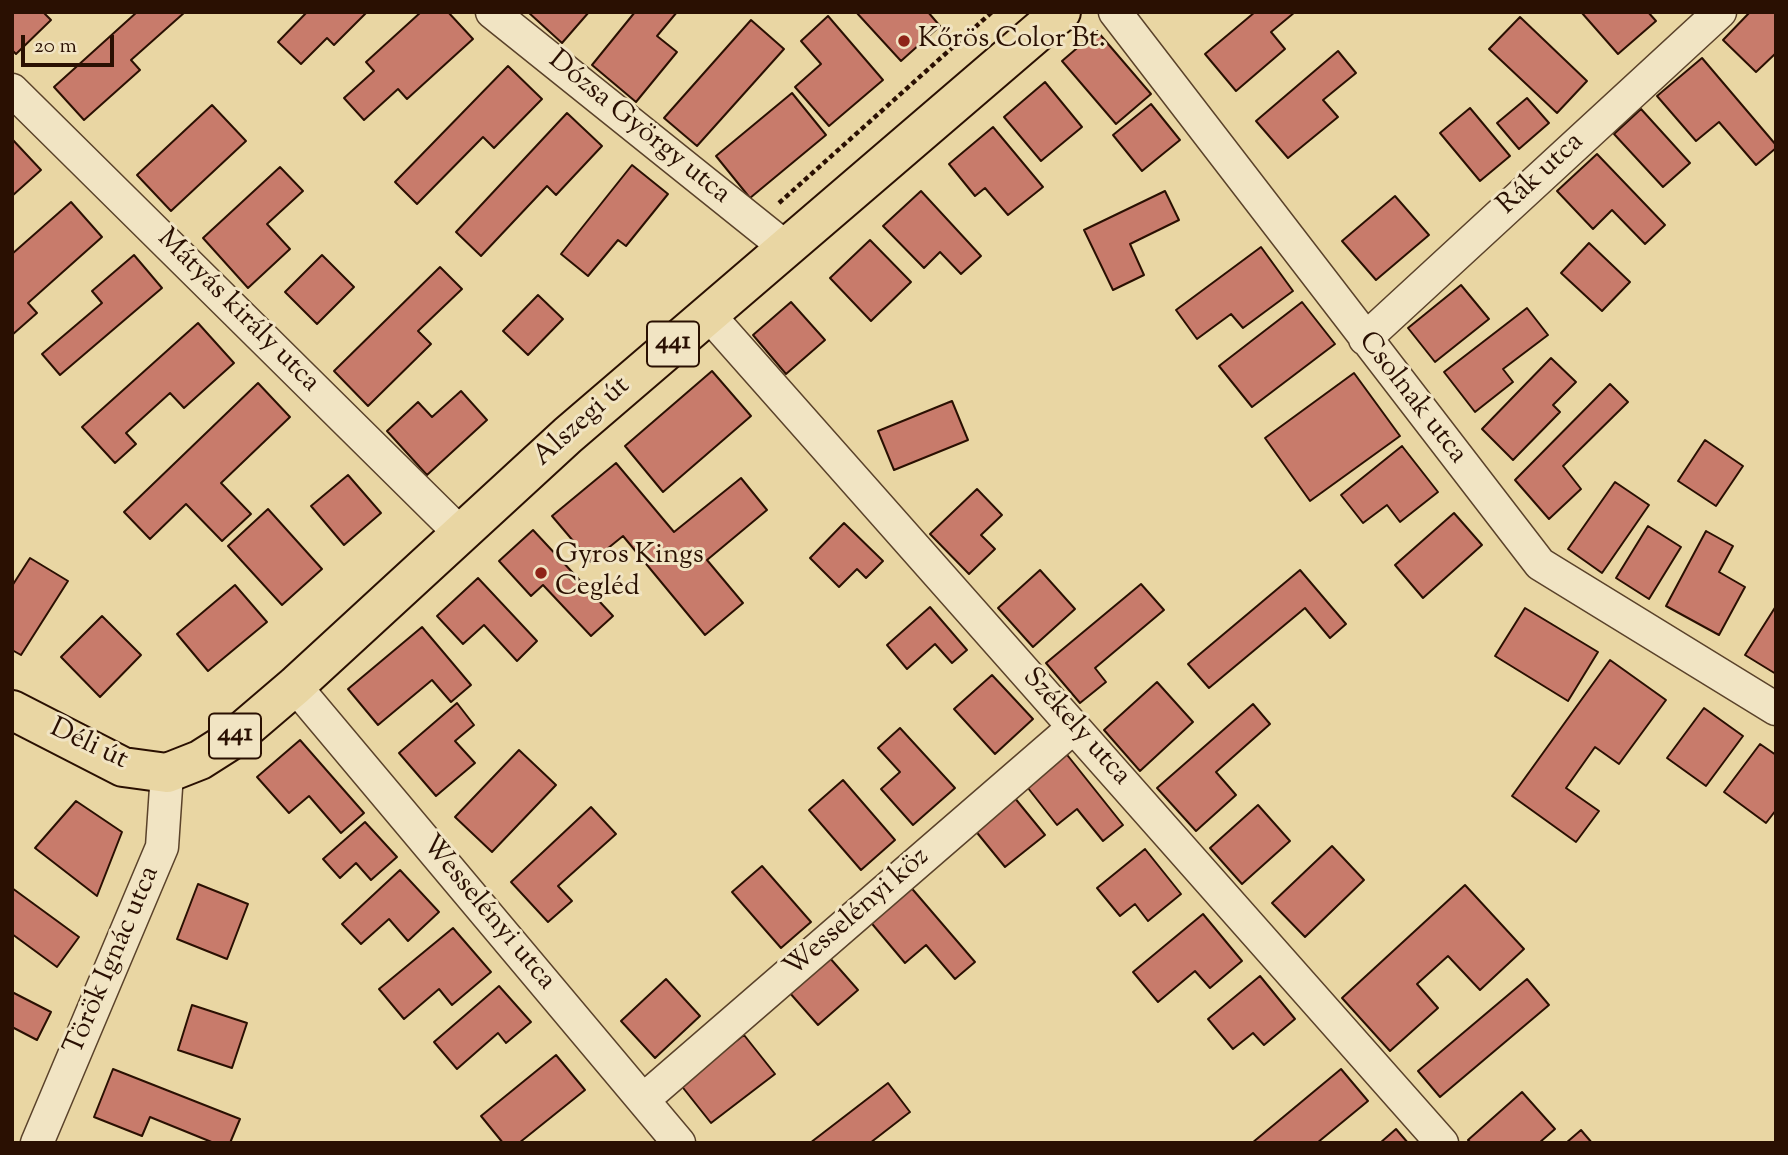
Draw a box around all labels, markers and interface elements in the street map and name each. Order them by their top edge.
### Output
scale bar [24,21,117,65]
place label: Kőrös Color Bt. [918,24,1106,58]
text: 20 m [34,32,77,62]
marker: Kőrös Color Bt. [896,33,912,49]
street label: Dózsa György utca [540,45,736,213]
street label: Rák utca [1492,127,1592,223]
street label: Mátyás király utca [148,223,326,401]
road number: 441 [647,322,699,366]
street label: Csolnak utca [1349,326,1473,472]
street label: Alszegi út [528,371,638,475]
place label: Gyros Kings Cegléd [555,540,704,606]
marker: Gyros Kings Cegléd [533,565,549,581]
street label: Székely utca [1013,662,1137,794]
street label: Déli út [44,713,132,779]
road number: 441 [209,714,261,758]
street label: Wesselényi utca [412,830,562,998]
street label: Wesselényi köz [779,842,937,986]
street label: Török Ignác utca [59,862,169,1060]

